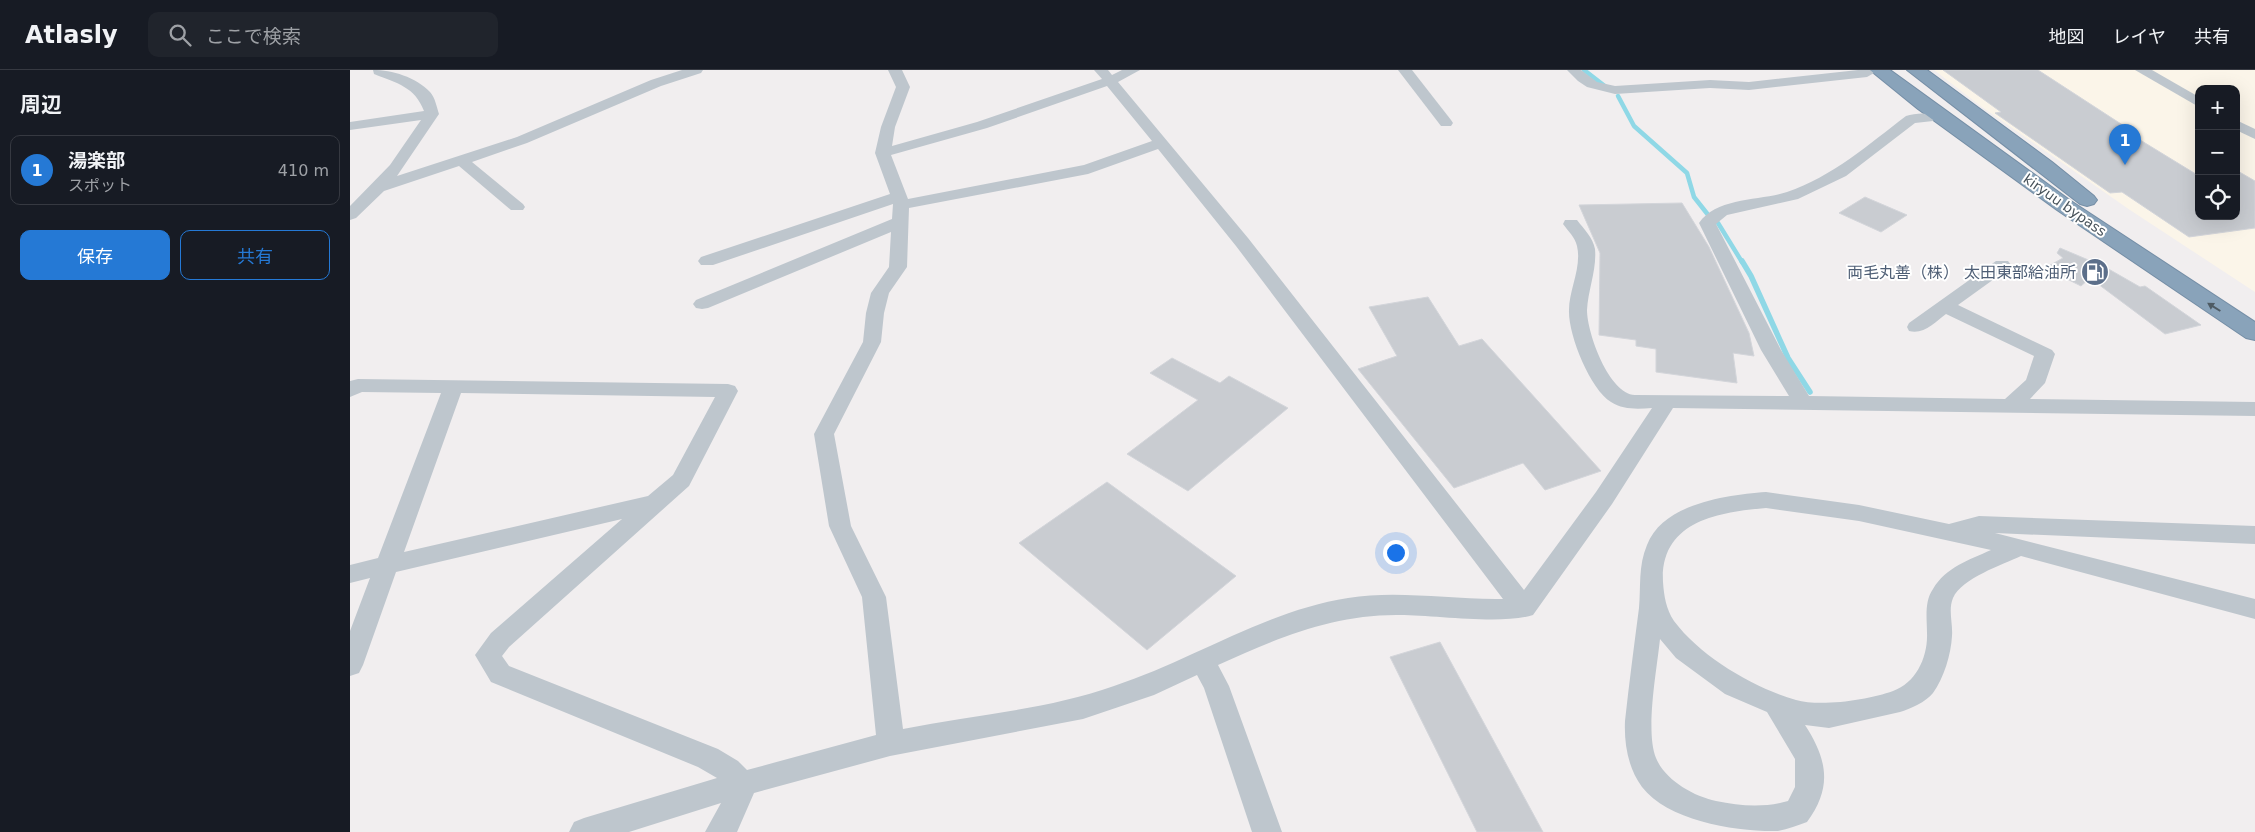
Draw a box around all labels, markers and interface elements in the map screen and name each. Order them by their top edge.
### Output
search box [148,12,498,57]
text: Atlasly [25,21,118,49]
icon: search [166,21,194,49]
text: ここで検索 [206,25,301,47]
text: 地図 [2049,26,2085,47]
text: レイヤ [2113,26,2166,47]
text: 共有 [2194,26,2230,47]
map controls [2195,85,2240,220]
button: + [2195,85,2240,130]
text: 周辺 [20,93,62,117]
pin: 1 [2109,124,2141,165]
button: − [2195,130,2240,175]
text: 湯楽部 [68,149,125,171]
text: 1 [31,161,43,180]
text: 410 m [278,161,329,180]
street label: kiryuu bypass [2020,170,2110,240]
button: locate [2195,175,2240,220]
text: スポット [68,176,132,195]
button: 保存 [20,230,170,280]
button: 共有 [180,230,330,280]
fuel station icon: 両毛丸善（株） 太田東部給油所 [2080,257,2110,287]
place label: 両毛丸善（株） 太田東部給油所 [1847,263,2076,282]
one-way arrow [2207,302,2220,311]
your location [1383,540,1409,566]

